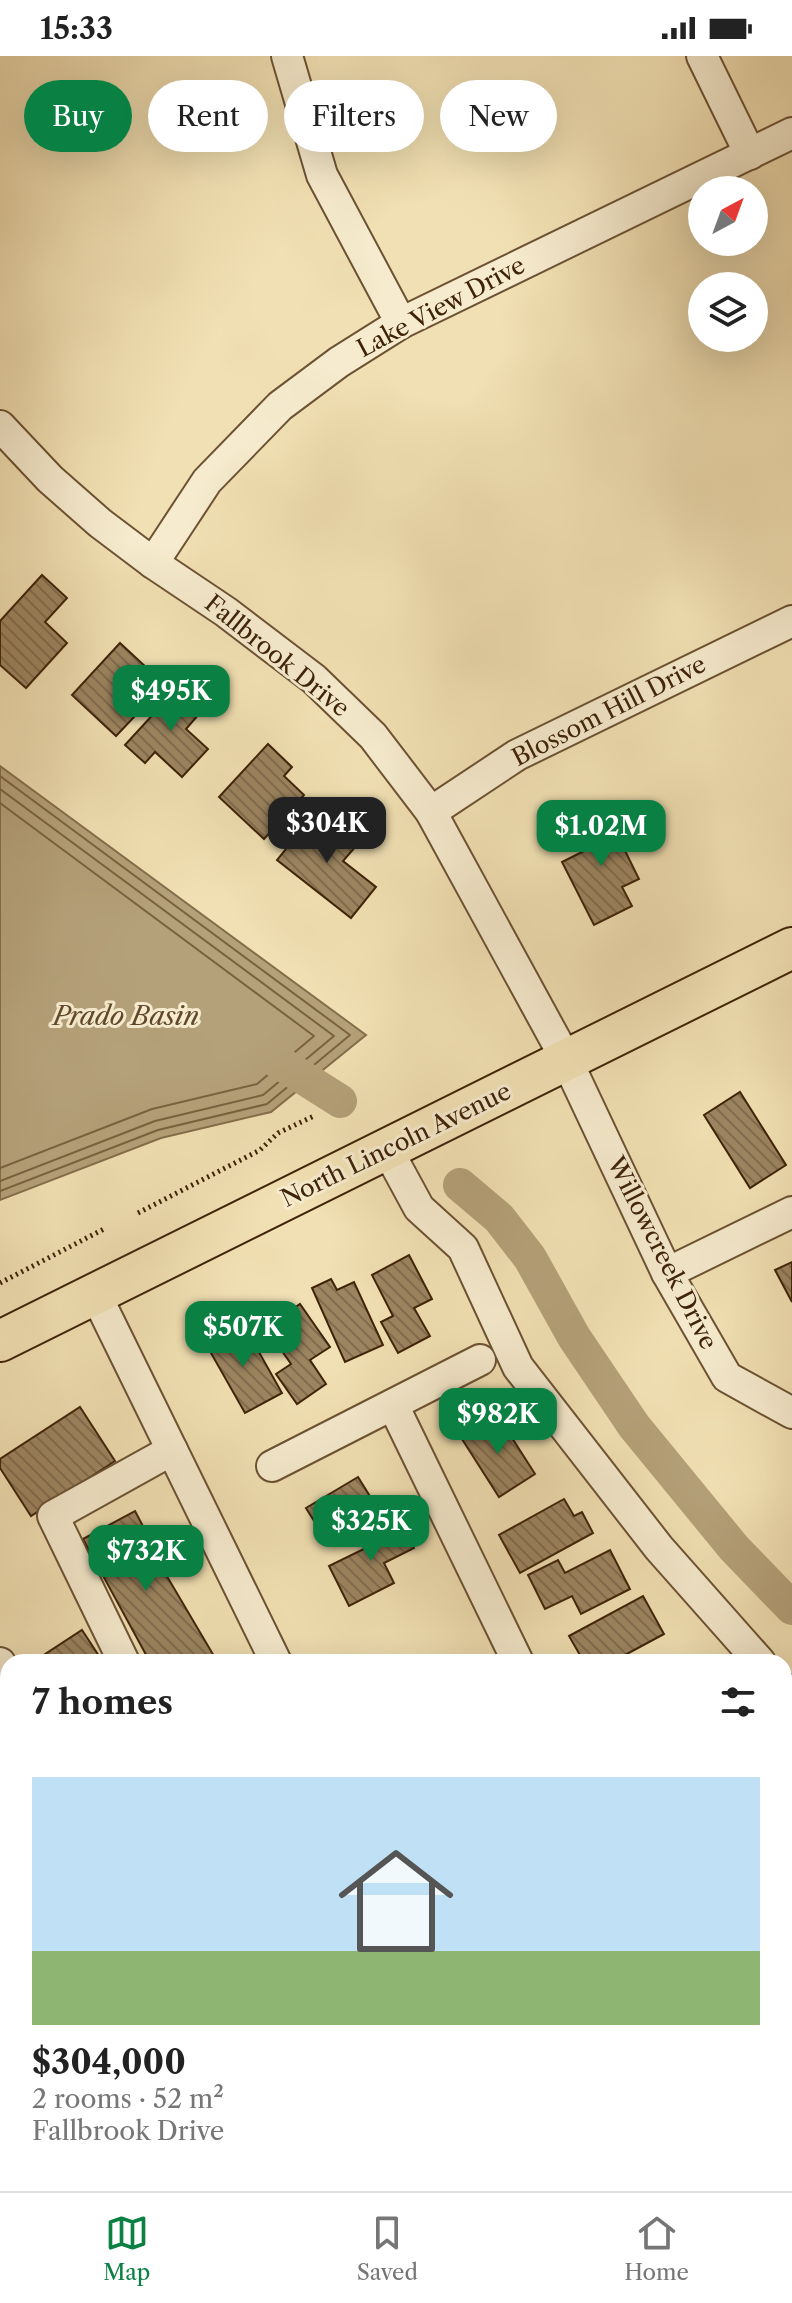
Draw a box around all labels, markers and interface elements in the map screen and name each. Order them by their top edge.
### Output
text: 15:33 [40,10,113,47]
chip: Buy [24,80,132,152]
chip: Rent [148,80,268,152]
chip: Filters [284,80,424,152]
chip: New [440,80,557,152]
north arrow [688,176,768,256]
map controls [688,176,768,352]
street label: Lake View Drive [352,250,530,363]
button: layers [688,272,768,352]
street label: Fallbrook Drive [199,588,355,723]
street label: Blossom Hill Drive [507,649,711,772]
pin: $495K [115,665,227,733]
text: $495K [131,675,211,707]
pin: $304K [271,797,383,865]
pin: $1.02M [536,800,666,868]
text: $304K [286,807,368,839]
text: $1.02M [555,810,647,842]
water label: Prado Basin [51,1000,199,1032]
street label: North Lincoln Avenue [276,1076,515,1213]
street label: Willowcreek Drive [601,1151,724,1354]
pin: $507K [187,1301,299,1369]
text: $507K [203,1311,283,1343]
pin: $982K [442,1388,554,1456]
text: $982K [457,1398,539,1430]
pin: $325K [315,1495,427,1563]
text: $325K [331,1505,411,1537]
pin: $732K [90,1525,202,1593]
text: $732K [107,1535,185,1567]
icon: filters [716,1680,760,1724]
text: 7 homes [32,1681,173,1723]
icon: home [324,1829,468,1973]
text: $304,000 [32,2041,186,2083]
text: 2 rooms · 52 m² [32,2083,224,2115]
text: Fallbrook Drive [32,2115,224,2147]
tab: Map [103,2211,150,2286]
tab: Saved [357,2211,418,2286]
tab: Home [624,2211,689,2286]

